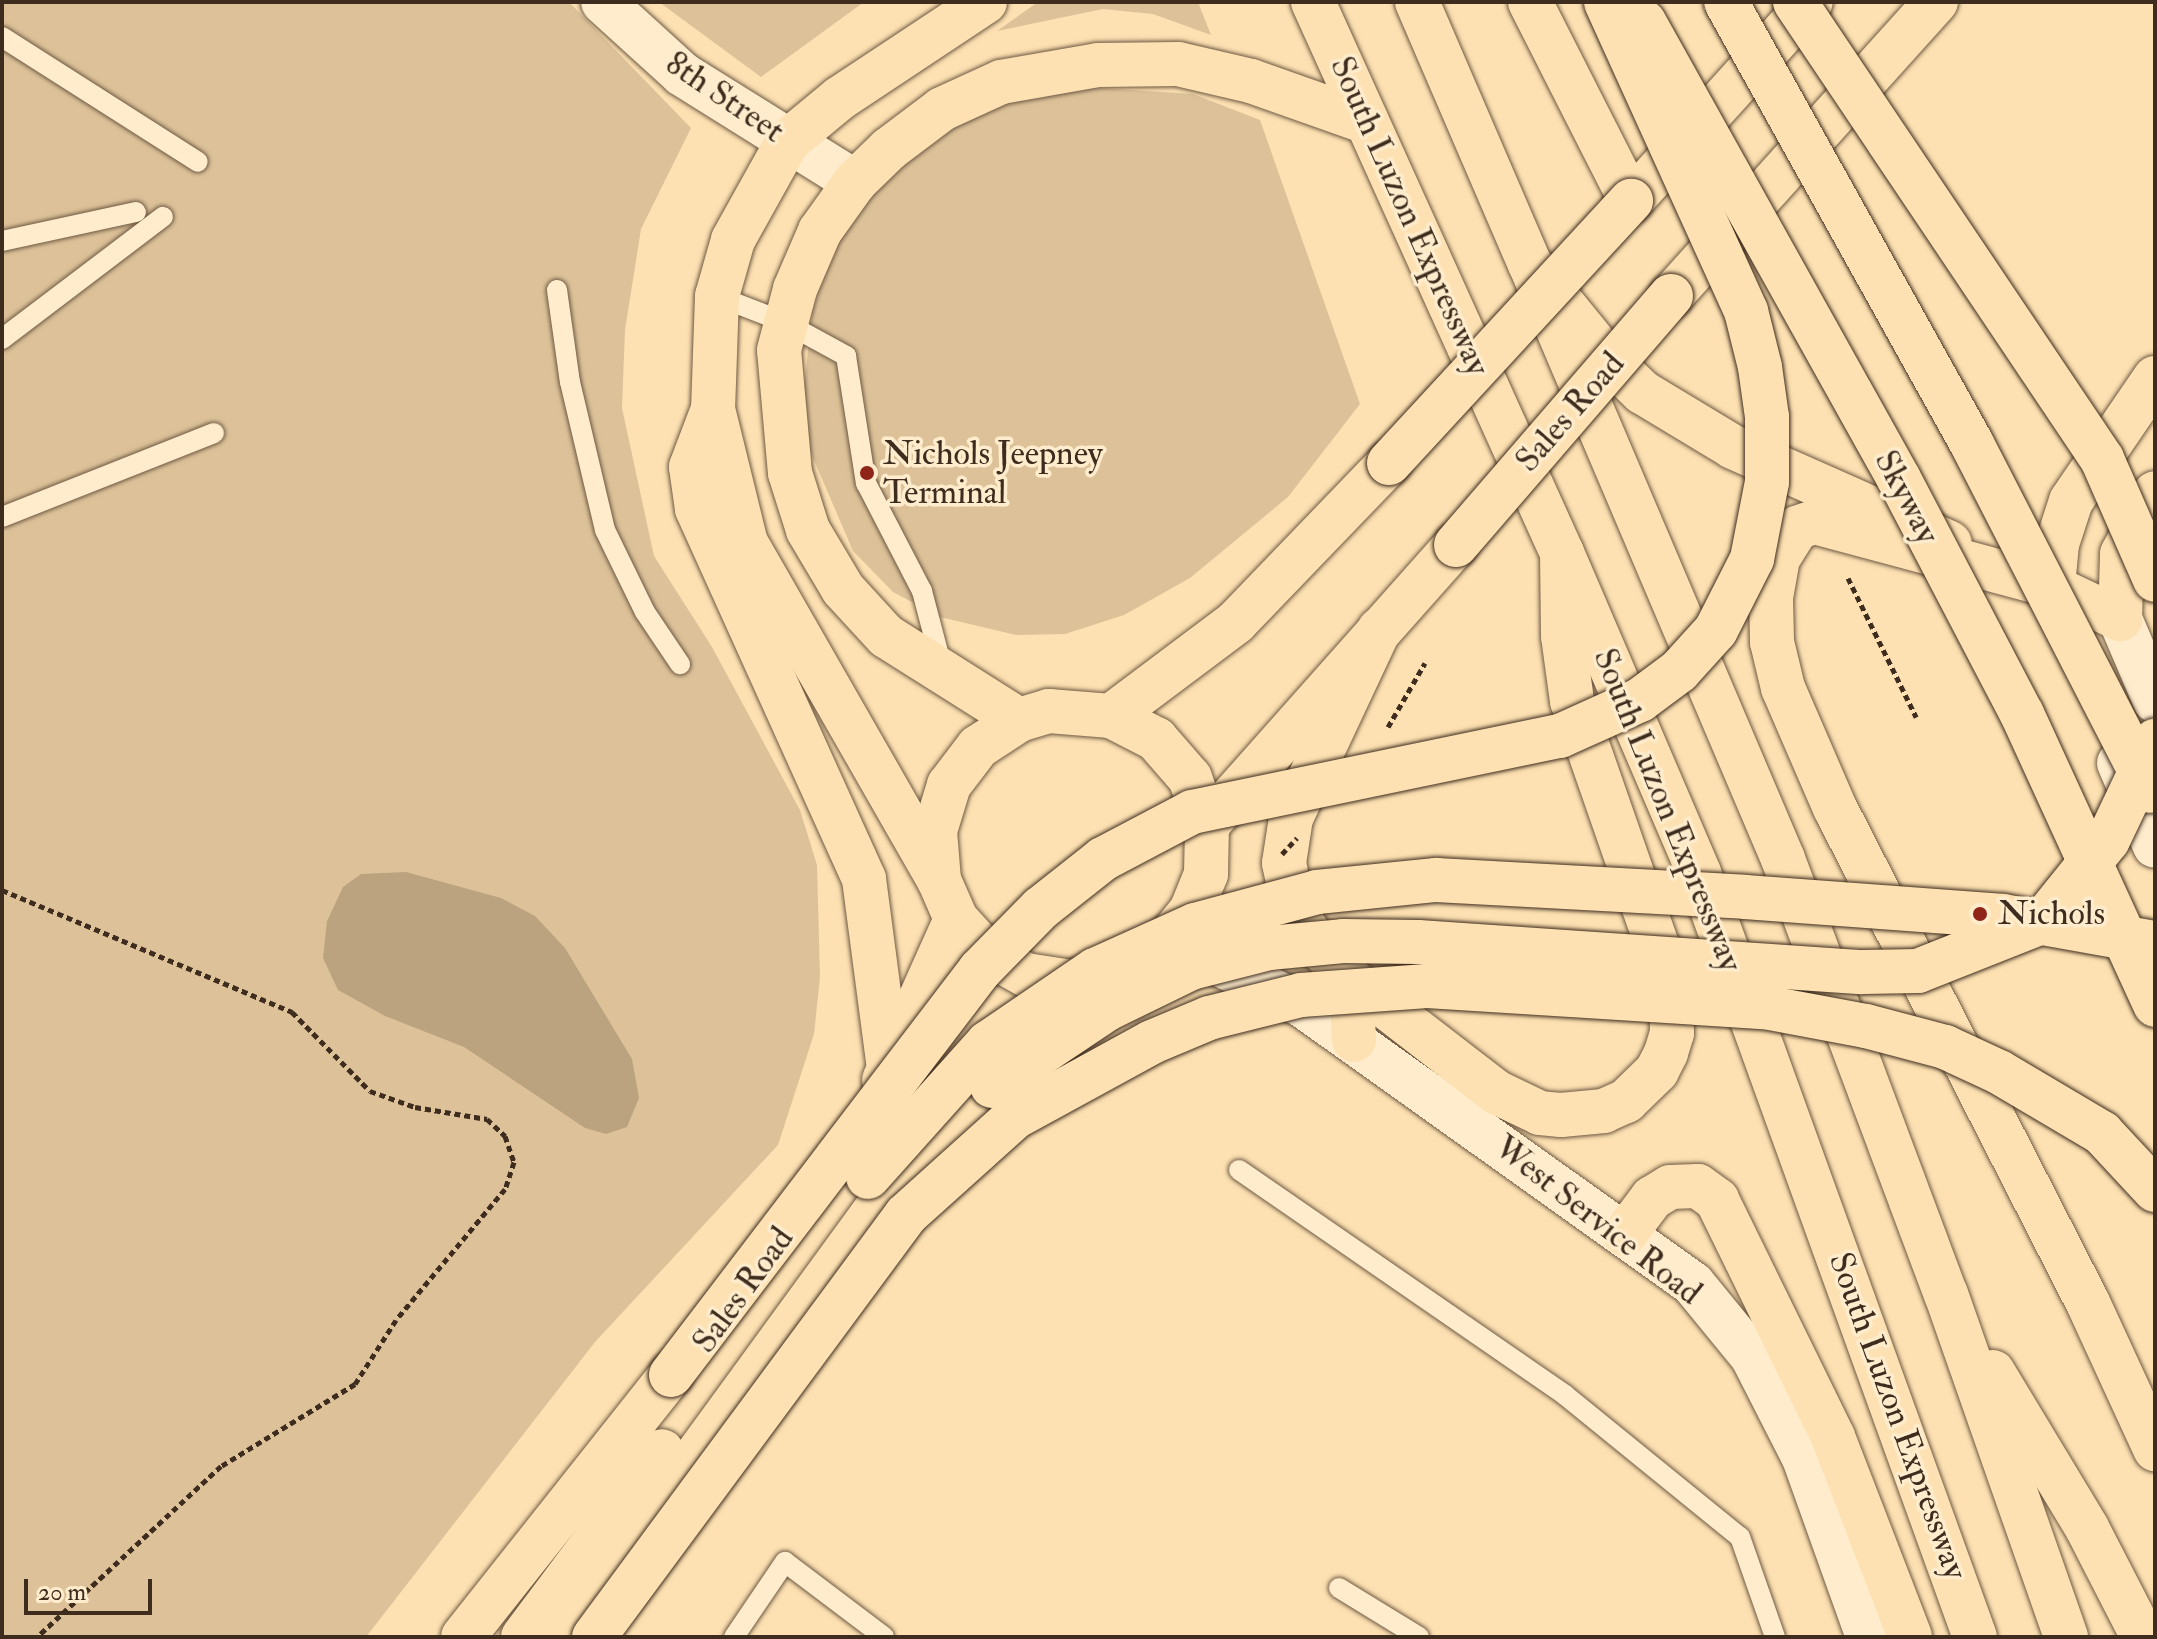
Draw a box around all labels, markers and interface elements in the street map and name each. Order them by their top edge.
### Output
street label: 8th Street [658,43,792,151]
street label: South Luzon Expressway [1321,50,1499,382]
street label: Sales Road [1507,344,1633,480]
place label: Nichols Jeepney Terminal [883,433,1103,512]
street label: Skyway [1866,443,1948,551]
marker: Nichols Jeepney Terminal [858,464,876,482]
street label: South Luzon Expressway [1585,643,1751,977]
place label: Nichols [1998,894,2105,934]
marker: Nichols [1969,903,1991,925]
street label: West Service Road [1486,1127,1710,1313]
street label: Sales Road [684,1219,802,1361]
street label: South Luzon Expressway [1820,1247,1976,1585]
scale bar [28,1563,156,1613]
text: 20 m [38,1577,86,1608]

